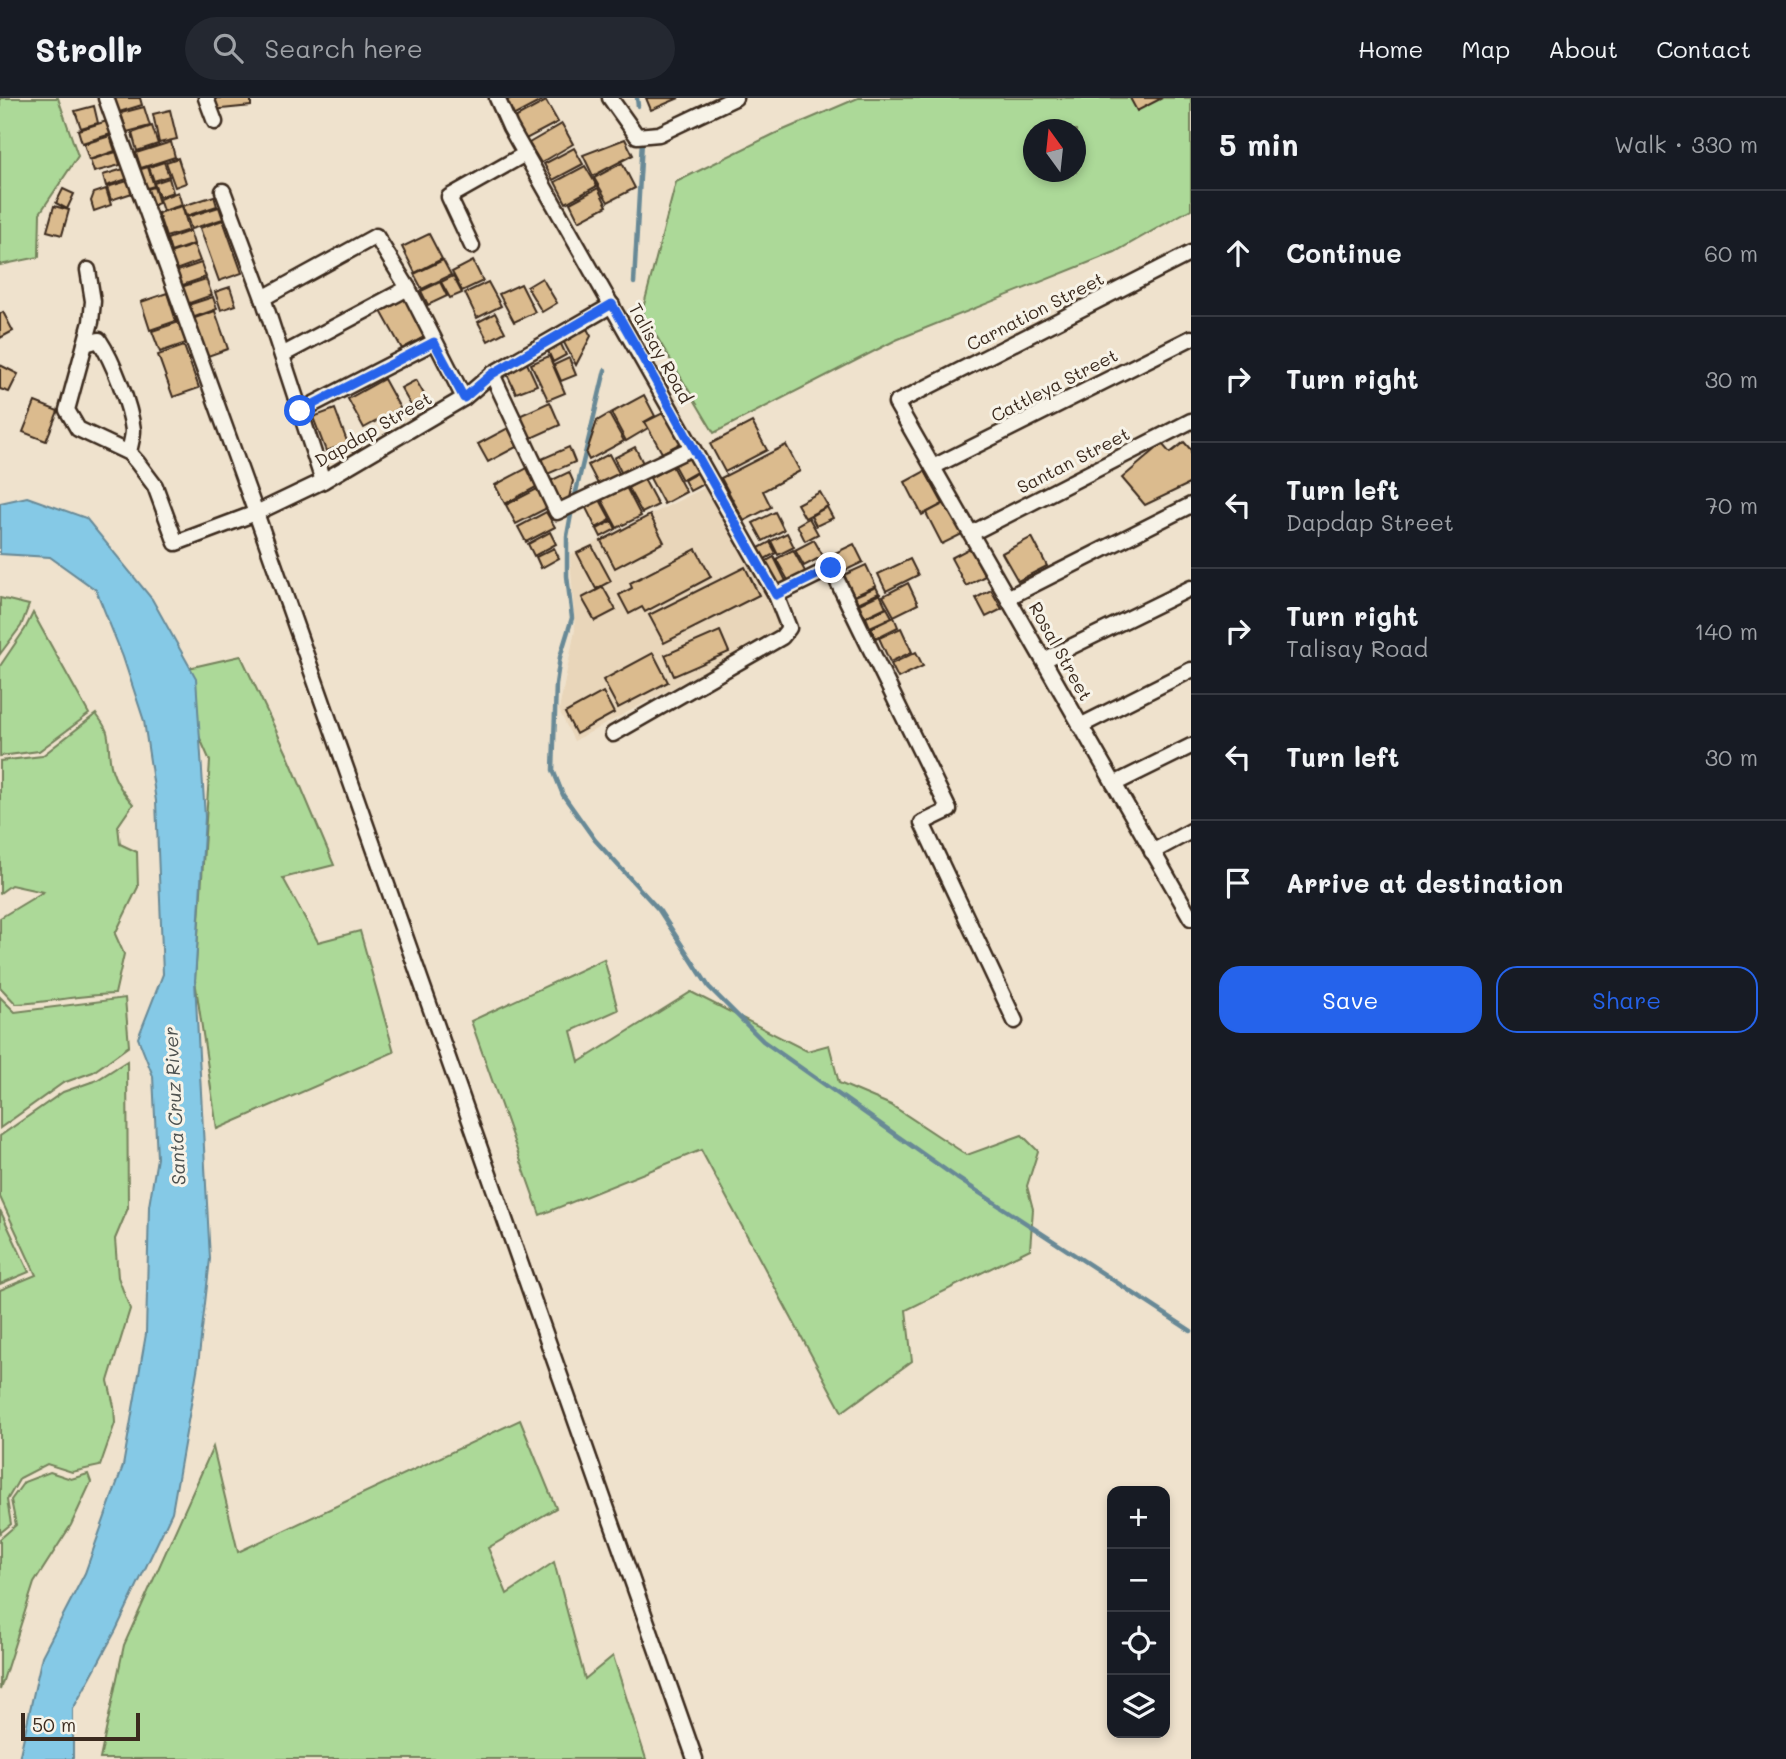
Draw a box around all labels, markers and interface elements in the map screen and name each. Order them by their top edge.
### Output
search box [185,17,675,80]
text: Strollr [35,27,143,70]
icon: search [209,29,247,67]
text: Search here [265,31,423,65]
text: Home [1358,33,1423,64]
text: Map [1461,33,1510,64]
text: About [1548,33,1618,64]
text: Contact [1656,33,1751,64]
north arrow [1023,119,1086,182]
text: 5 min [1219,124,1299,164]
text: Walk · 330 m [1614,129,1758,159]
icon: ahead [1219,234,1257,272]
text: Continue [1286,236,1402,270]
text: 60 m [1704,238,1758,268]
street label: Carnation Street [962,266,1108,356]
street label: Talisay Road [624,299,698,407]
street label: Cattleya Street [987,343,1121,427]
icon: right [1219,360,1257,398]
text: Turn right [1286,362,1419,396]
text: 30 m [1705,364,1758,394]
street label: Dapdap Street [310,386,436,472]
route start [284,395,315,426]
street label: Santan Street [1013,421,1133,499]
text: Turn left [1286,473,1399,507]
icon: left [1219,486,1257,524]
text: 70 m [1705,490,1758,520]
text: Dapdap Street [1286,507,1454,537]
route end [815,552,846,583]
street label: Rosal Street [1024,597,1098,705]
text: Turn right [1286,599,1419,633]
icon: right [1219,612,1257,650]
text: 140 m [1694,616,1758,646]
text: Talisay Road [1286,633,1428,663]
icon: left [1219,738,1257,776]
text: Turn left [1286,740,1399,774]
text: 30 m [1705,742,1758,772]
icon: arrive [1219,864,1257,902]
text: Arrive at destination [1286,866,1563,900]
button: Save [1219,966,1482,1033]
button: Share [1496,966,1758,1033]
water label: Santa Cruz River [157,1026,191,1186]
map controls [1107,1486,1170,1738]
button: + [1107,1486,1170,1549]
button: − [1107,1549,1170,1612]
button: locate [1107,1612,1170,1675]
button: layers [1107,1675,1170,1738]
scale bar [21,1710,140,1742]
text: 50 m [32,1712,76,1737]

